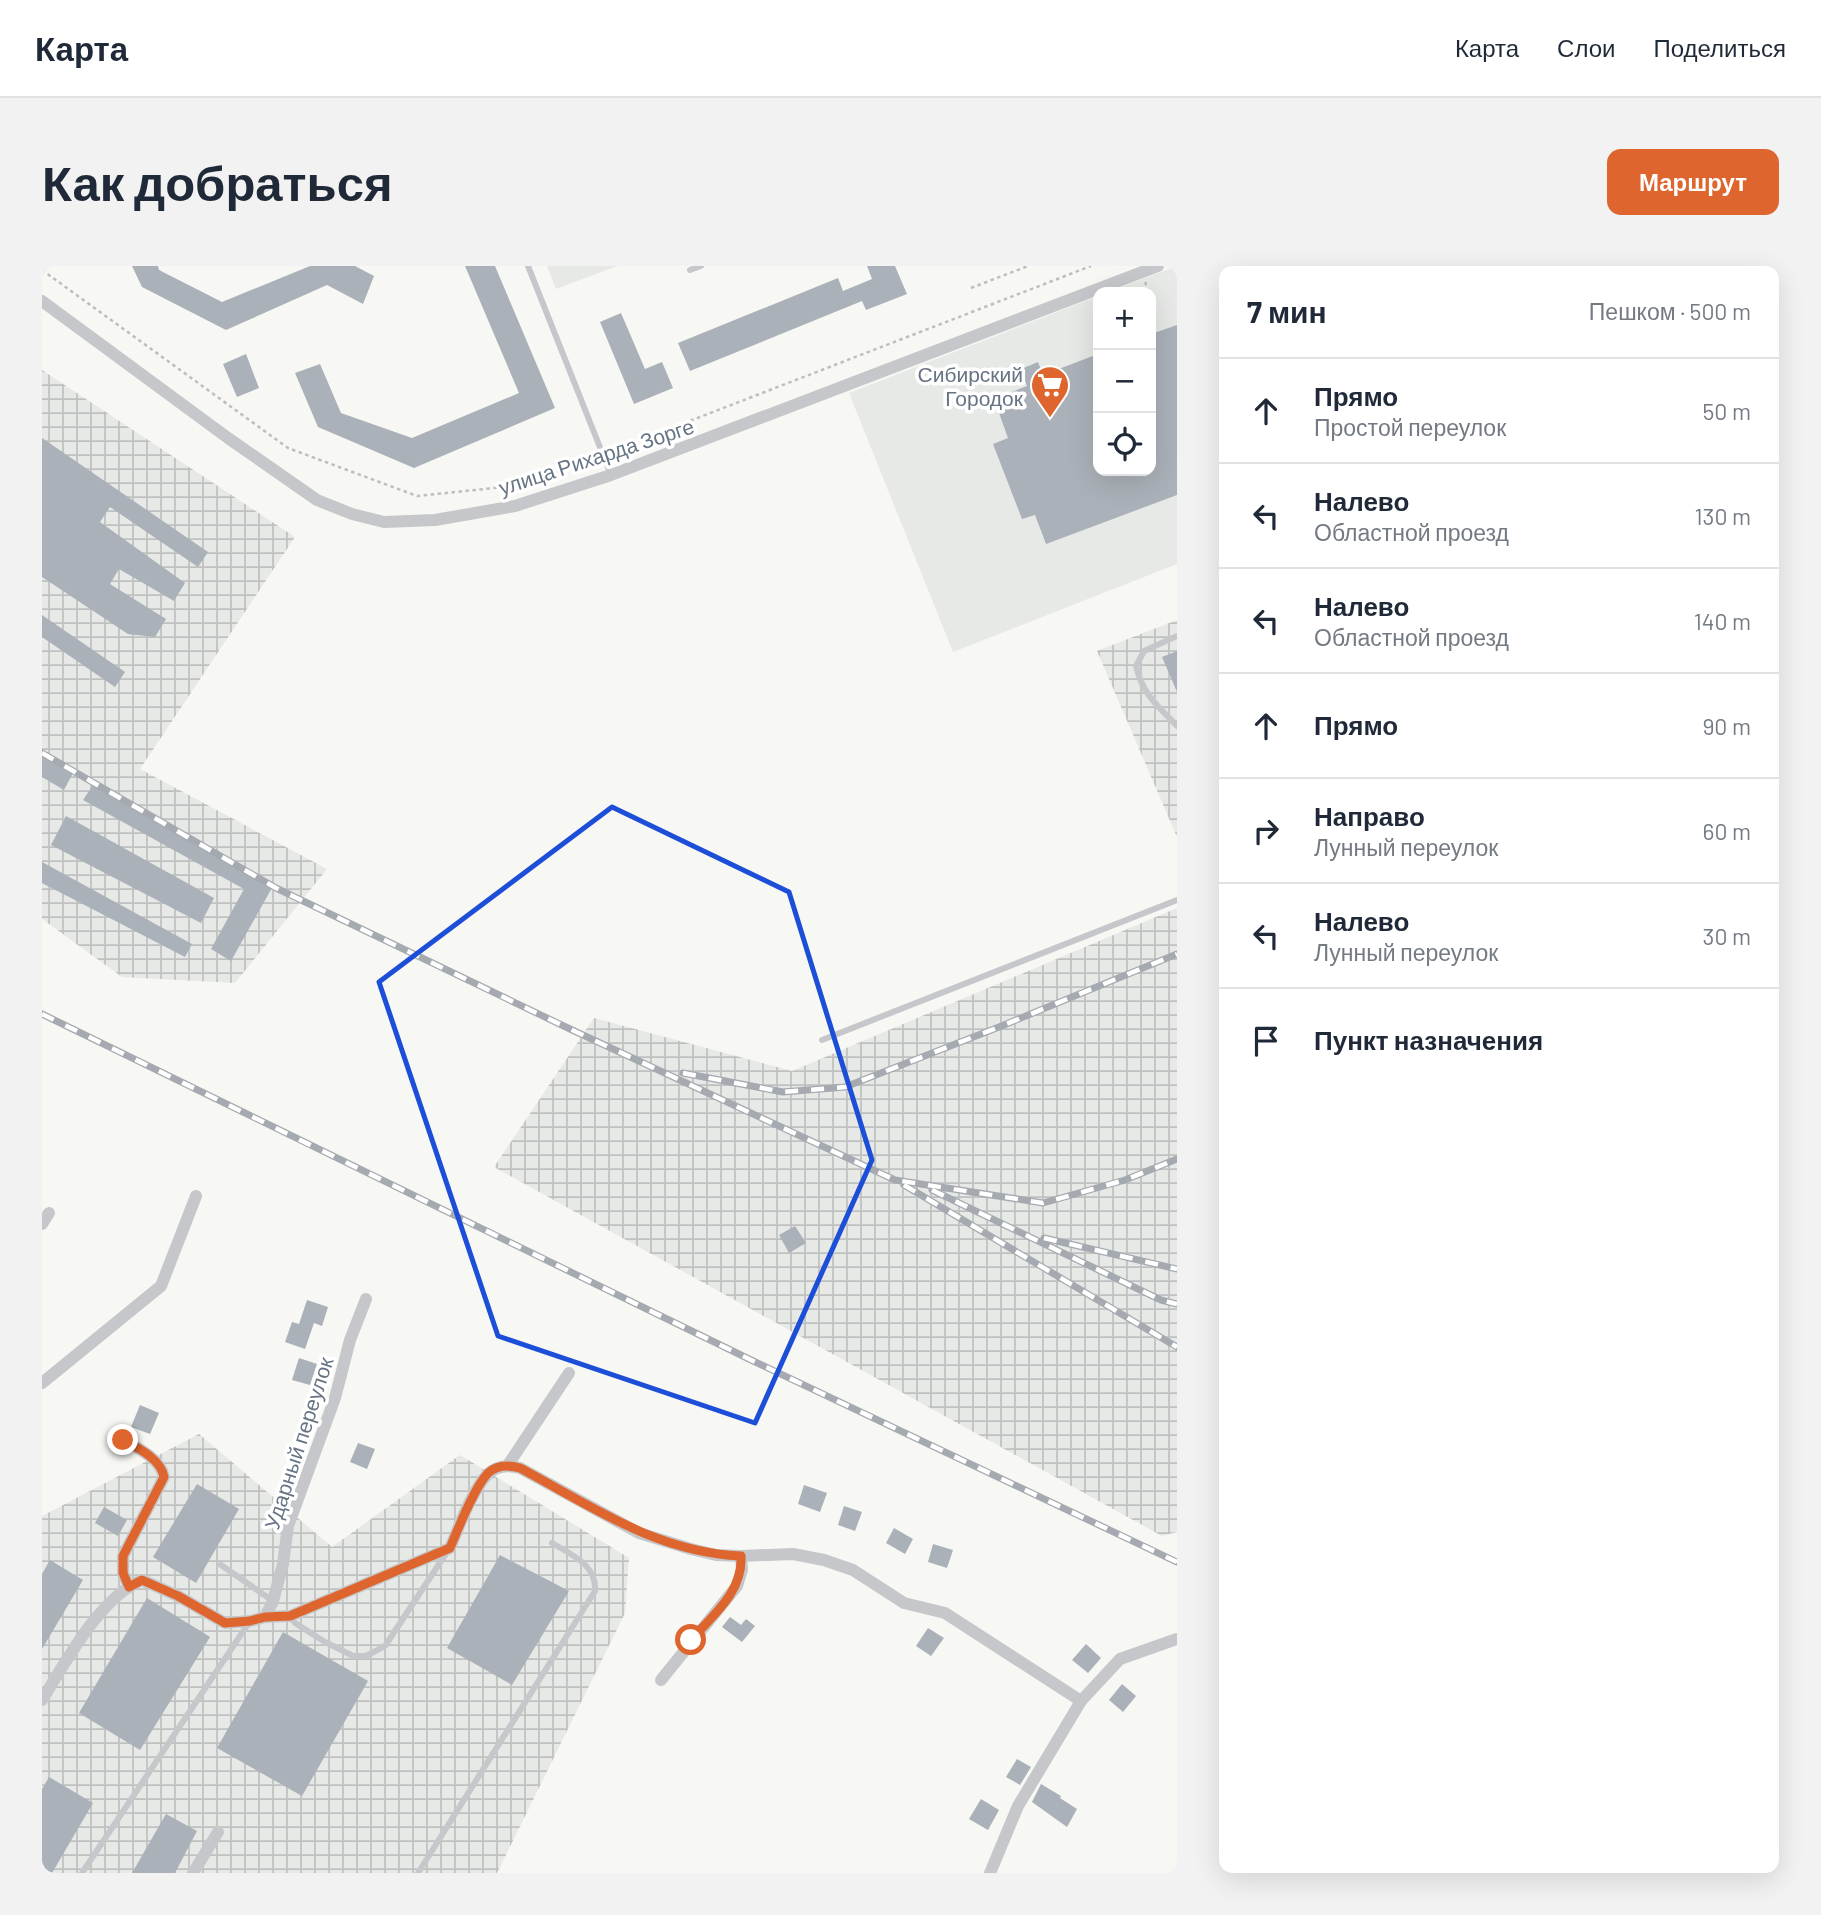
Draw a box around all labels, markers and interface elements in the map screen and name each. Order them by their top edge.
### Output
text: Карта [35,28,128,68]
text: Карта [1455,33,1519,62]
text: Слои [1557,33,1615,62]
text: Поделиться [1653,33,1786,62]
button: Маршрут [1607,149,1779,215]
text: Как добраться [42,152,393,211]
map controls [1093,287,1156,476]
button: + [1093,287,1156,350]
text: 7 мин [1247,293,1327,329]
text: Пешком · 500 m [1589,297,1751,325]
button: − [1093,350,1156,413]
place label: Сибирский Городок [918,361,1024,410]
supermarket icon: Сибирский Городок [1029,364,1071,419]
text: Прямо [1314,380,1398,411]
icon: ahead [1247,392,1285,430]
text: 50 m [1703,397,1751,425]
street label: улица Рихарда Зорге [495,413,697,499]
button: locate [1093,413,1156,476]
text: Простой переулок [1314,413,1506,441]
text: Налево [1314,485,1409,516]
icon: left [1247,497,1285,535]
text: 130 m [1694,502,1751,530]
text: Областной проезд [1314,518,1509,546]
text: Налево [1314,590,1409,621]
icon: left [1247,602,1285,640]
text: 140 m [1694,607,1751,635]
text: Областной проезд [1314,623,1509,651]
icon: ahead [1247,707,1285,745]
text: Прямо [1314,709,1398,740]
text: 90 m [1702,712,1751,740]
text: Направо [1314,800,1425,831]
icon: right [1247,812,1285,850]
text: 60 m [1703,817,1751,845]
text: Лунный переулок [1314,833,1498,861]
text: Налево [1314,905,1409,936]
icon: left [1247,917,1285,955]
text: 30 m [1703,922,1751,950]
text: Лунный переулок [1314,938,1498,966]
icon: arrive [1247,1022,1285,1060]
text: Пункт назначения [1314,1024,1543,1055]
street label: Ударный переулок [258,1353,338,1532]
route end [107,1424,138,1455]
route start [675,1624,706,1655]

